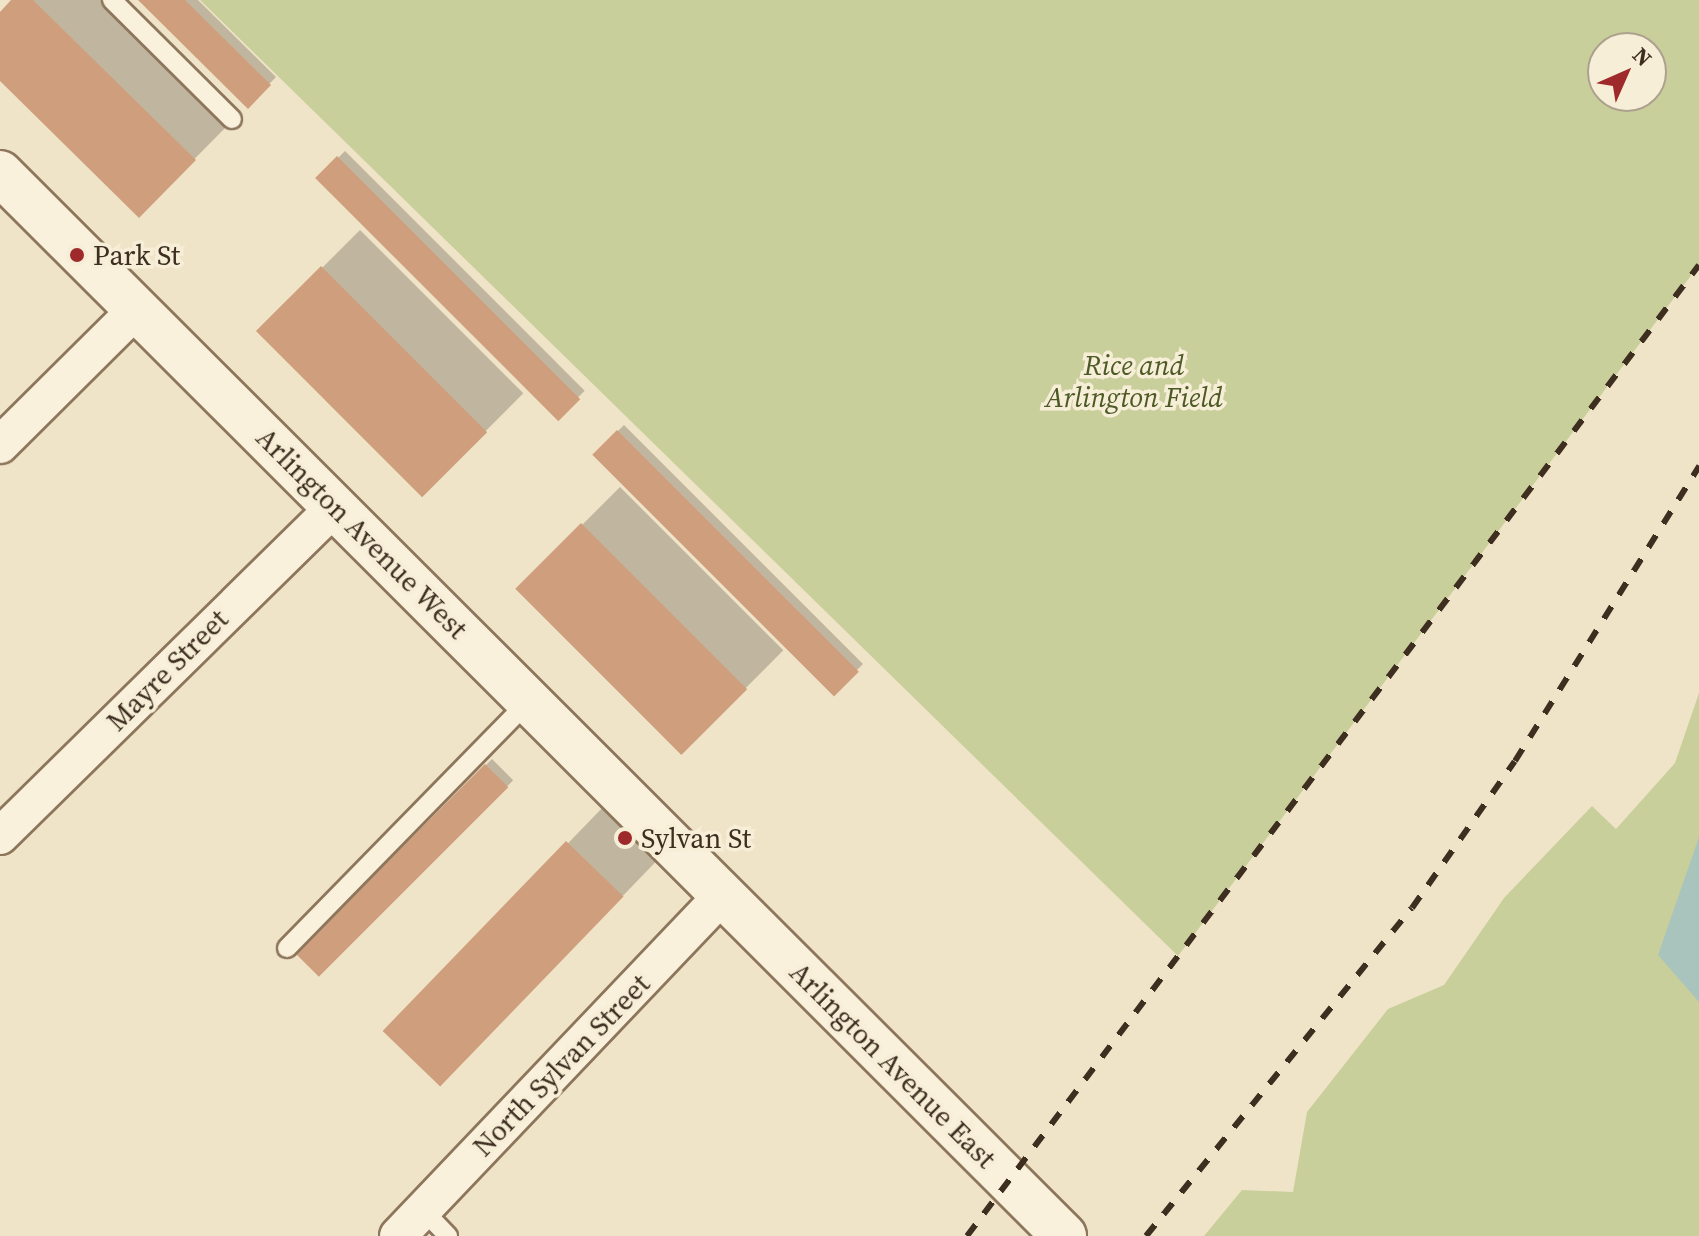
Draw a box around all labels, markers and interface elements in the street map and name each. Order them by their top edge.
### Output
north arrow [1587,32,1667,112]
text: N [1626,40,1659,73]
place label: Park St [93,238,180,272]
marker: Park St [68,246,86,264]
park label: Rice and Arlington Field [1045,348,1223,414]
street label: Arlington Avenue West [249,420,475,646]
street label: Mayre Street [99,602,235,738]
place label: Sylvan St [641,821,751,855]
marker: Sylvan St [616,829,634,847]
street label: Arlington Avenue East [783,955,1003,1175]
street label: North Sylvan Street [466,967,656,1163]

